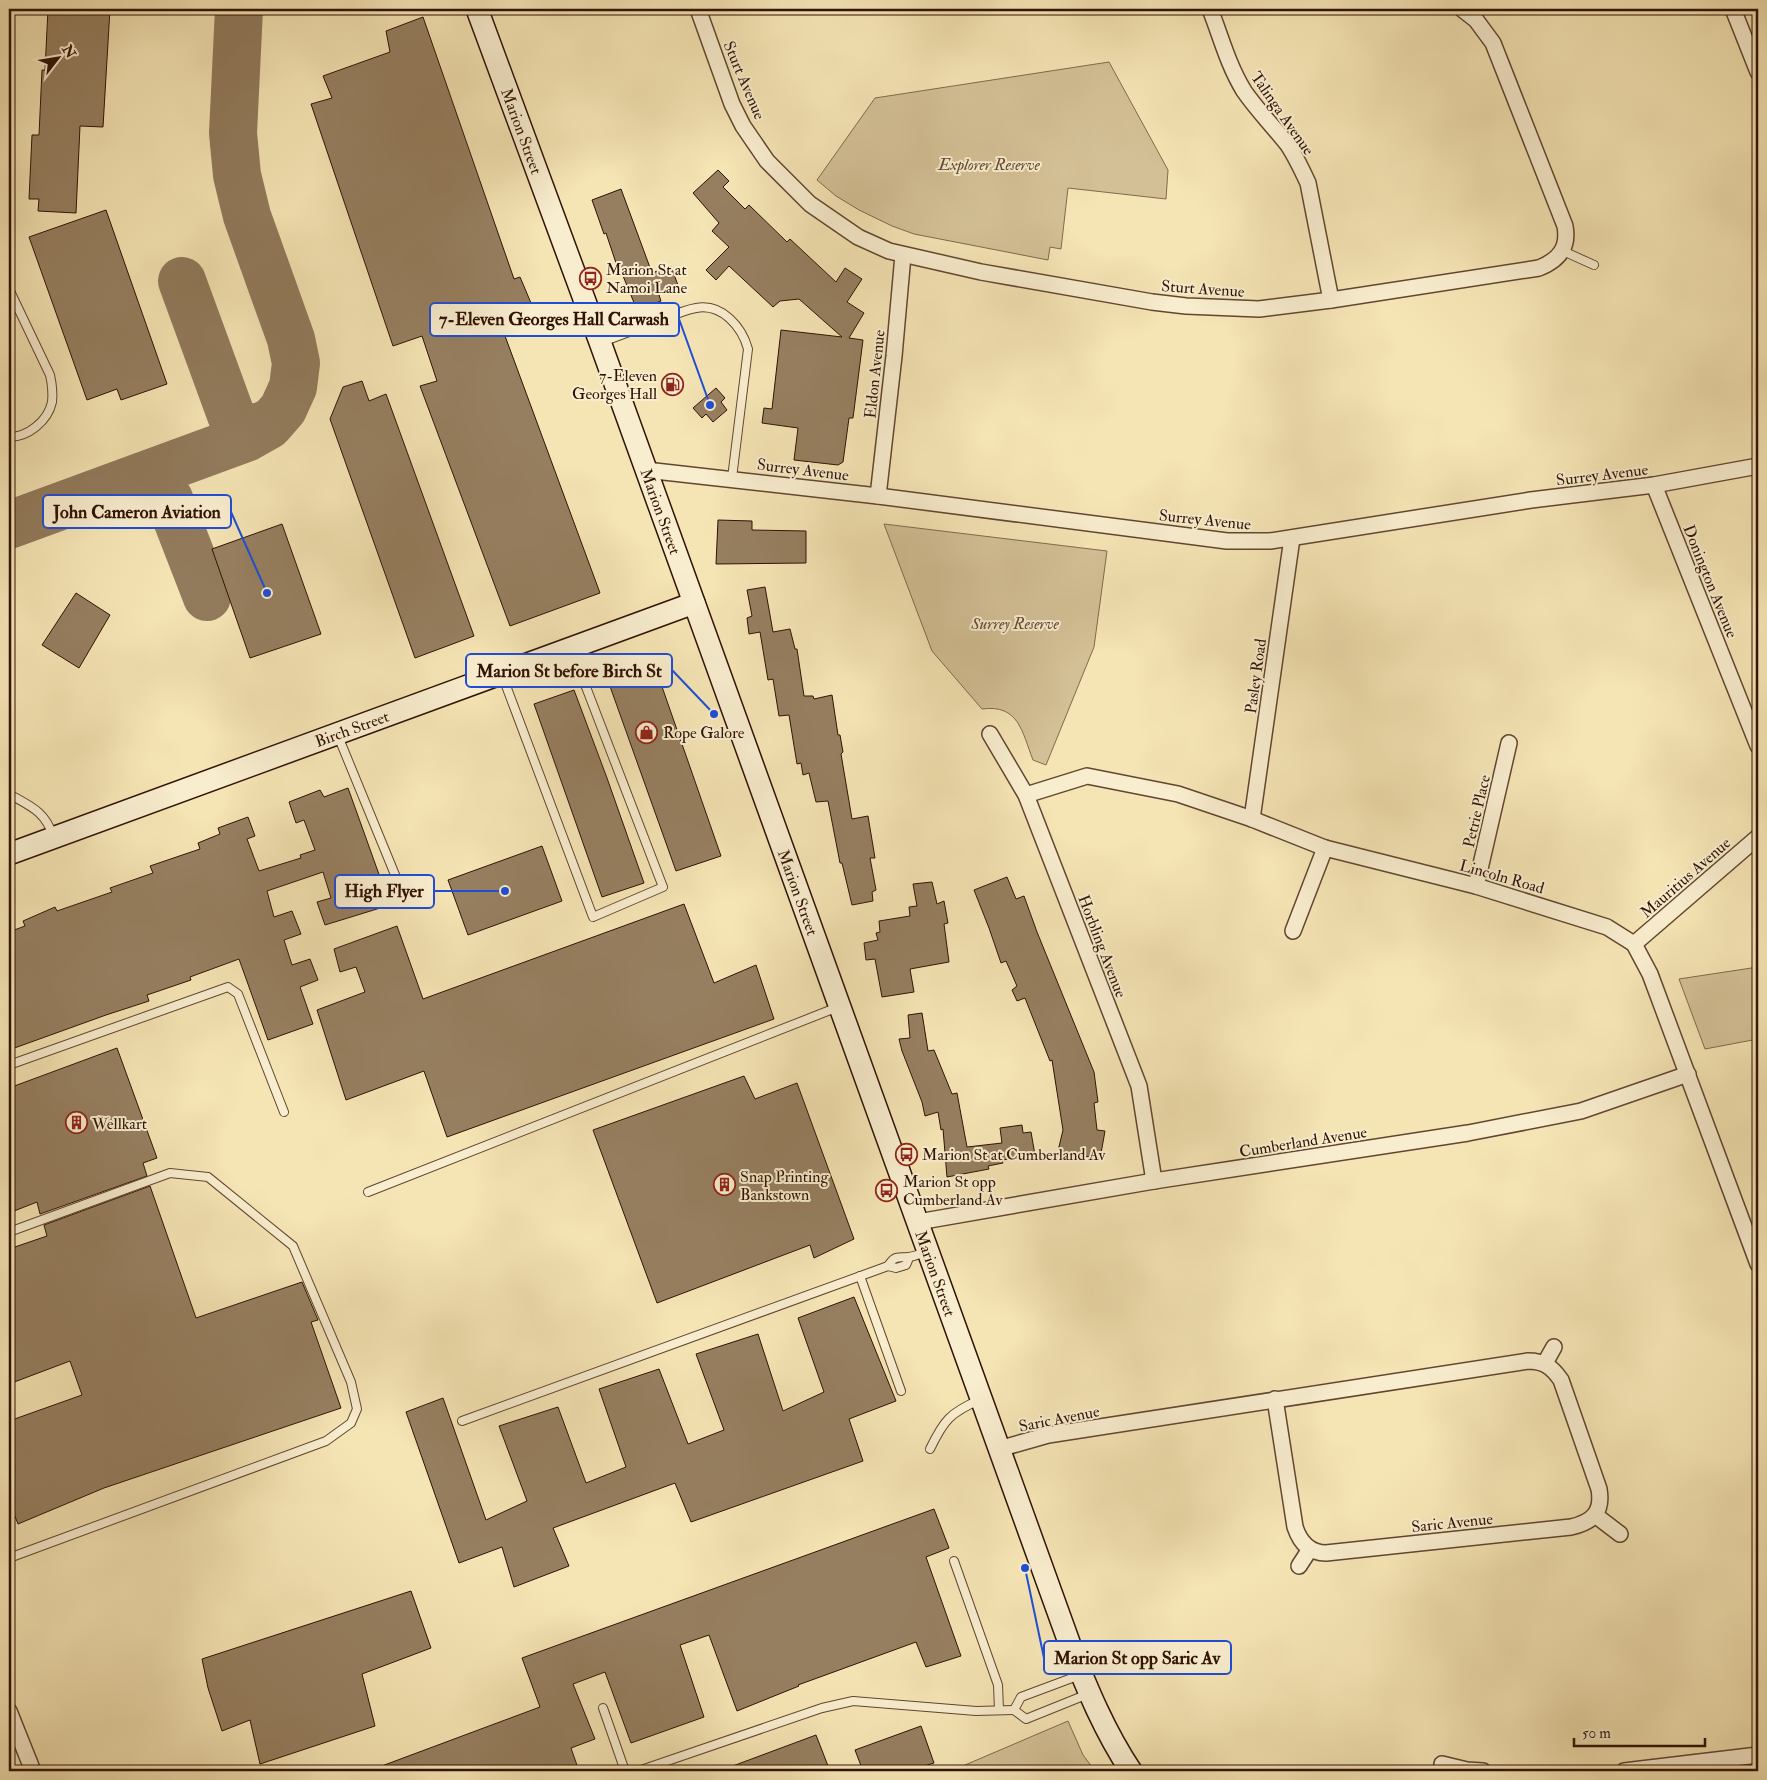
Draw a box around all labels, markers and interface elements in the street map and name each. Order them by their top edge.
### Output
north arrow [32,32,82,82]
street label: Sturt Avenue [719,38,770,123]
text: N [58,41,79,62]
street label: Talinga Avenue [1246,68,1318,159]
street label: Marion Street [496,86,546,177]
park label: Explorer Reserve [937,155,1040,175]
place label: Marion St at Namoi Lane [606,260,688,298]
bus stop icon: Marion St at Namoi Lane [578,266,602,290]
street label: Sturt Avenue [1161,276,1245,302]
callout: 7-Eleven Georges Hall Carwash [430,303,679,336]
text: 7-Eleven Georges Hall Carwash [439,308,669,331]
street label: Eldon Avenue [860,328,890,419]
place label: 7-Eleven Georges Hall [572,366,657,404]
fuel station icon: 7-Eleven Georges Hall [661,372,685,396]
street label: Surrey Avenue [756,454,850,486]
street label: Surrey Avenue [1555,459,1650,491]
street label: Marion Street [635,466,685,557]
callout: John Cameron Aviation [43,495,231,528]
text: John Cameron Aviation [52,501,222,524]
street label: Surrey Avenue [1158,505,1252,535]
street label: Donington Avenue [1678,522,1742,641]
park label: Surrey Reserve [970,614,1059,634]
street label: Pasley Road [1241,637,1271,715]
callout: Marion St before Birch St [466,654,672,687]
text: Marion St before Birch St [475,660,662,683]
street label: Birch Street [312,707,392,752]
shop icon: Rope Galore [635,720,659,744]
place label: Rope Galore [663,723,745,744]
street label: Petrie Place [1459,773,1495,850]
street label: Mauritius Avenue [1636,833,1735,922]
street label: Marion Street [773,847,822,938]
street label: Lincoln Road [1457,855,1547,899]
callout: High Flyer [335,875,434,908]
text: High Flyer [344,880,424,903]
street label: Horbling Avenue [1073,892,1131,1001]
building icon: Wellkart [64,1111,88,1135]
place label: Wellkart [91,1114,147,1134]
street label: Cumberland Avenue [1238,1122,1369,1162]
bus stop icon: Marion St at Cumberland Av [894,1142,918,1166]
place label: Marion St at Cumberland Av [922,1145,1107,1165]
place label: Snap Printing Bankstown [740,1167,829,1205]
place label: Marion St opp Cumberland Av [903,1172,1004,1210]
building icon: Snap Printing Bankstown [712,1173,736,1197]
bus stop icon: Marion St opp Cumberland Av [875,1178,899,1202]
street label: Marion Street [910,1228,960,1319]
street label: Saric Avenue [1017,1401,1102,1437]
street label: Saric Avenue [1410,1509,1494,1537]
callout: Marion St opp Saric Av [1044,1641,1231,1674]
text: Marion St opp Saric Av [1053,1647,1222,1670]
scale bar [1574,1715,1706,1747]
text: 50 m [1582,1724,1611,1743]

